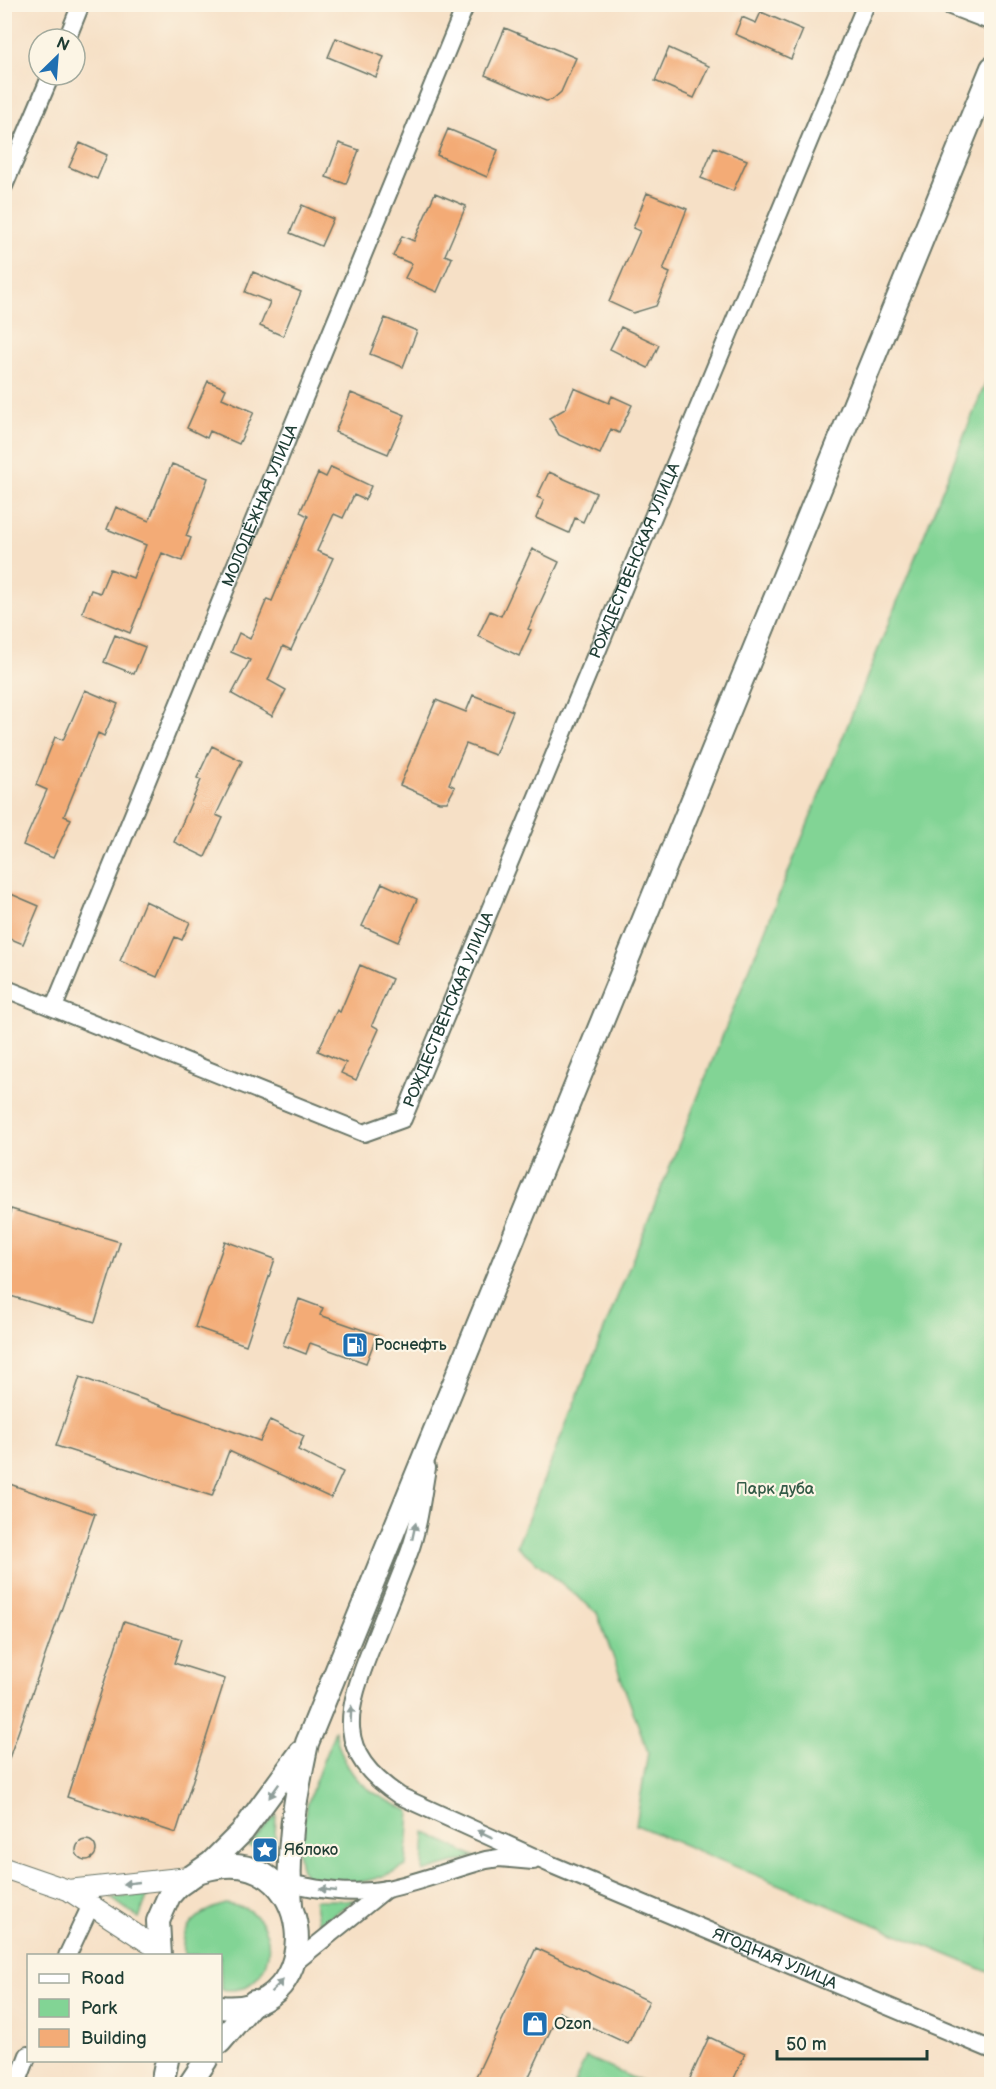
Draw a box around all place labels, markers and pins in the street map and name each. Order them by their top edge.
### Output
fuel station icon: Роснефть [340,1330,370,1360]
place label: Роснефть [374,1336,447,1355]
place icon: Яблоко [250,1835,280,1865]
place label: Яблоко [284,1841,338,1860]
shop icon: Ozon [520,2009,550,2039]
place label: Ozon [554,2015,592,2034]

